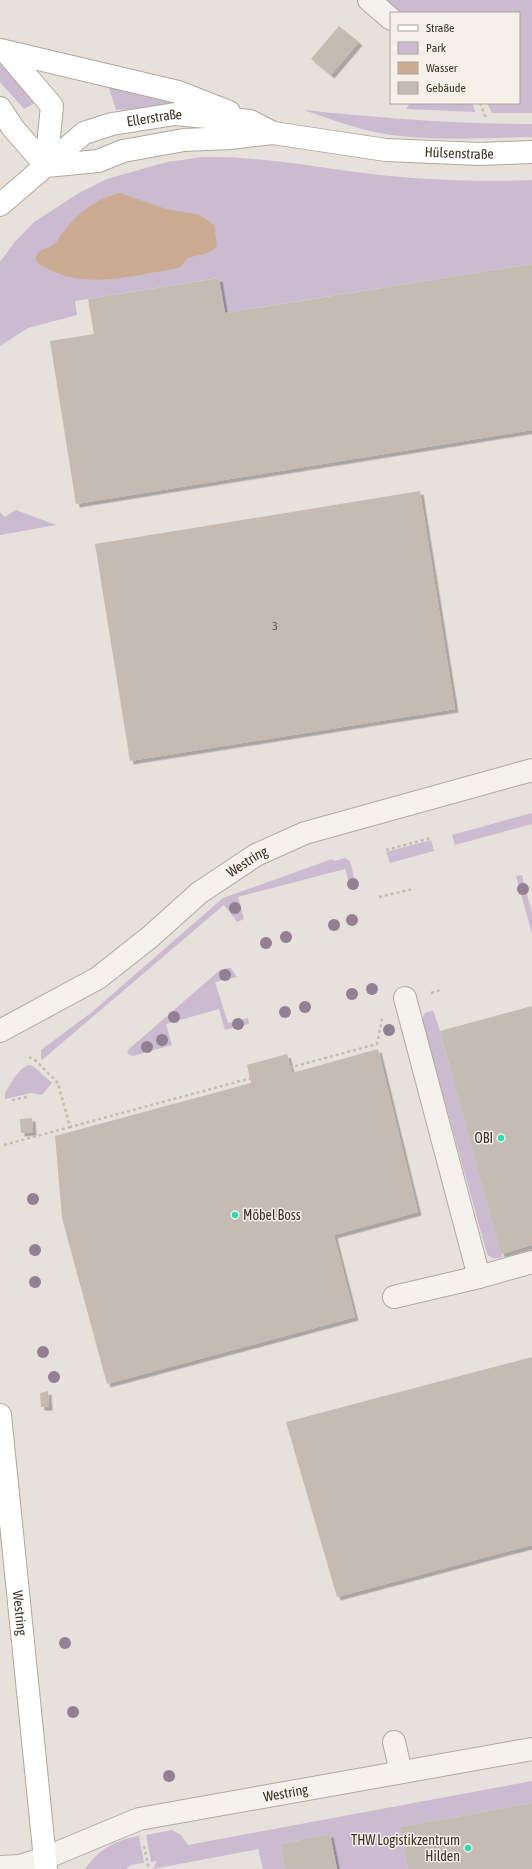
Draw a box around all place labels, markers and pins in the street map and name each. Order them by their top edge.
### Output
place label: OBI [475,1130,493,1146]
marker: OBI [496,1133,506,1143]
place label: Möbel Boss [243,1207,301,1223]
marker: Möbel Boss [230,1210,240,1220]
place label: THW Logistikzentrum Hilden [351,1832,460,1864]
marker: THW Logistikzentrum Hilden [463,1843,473,1853]

